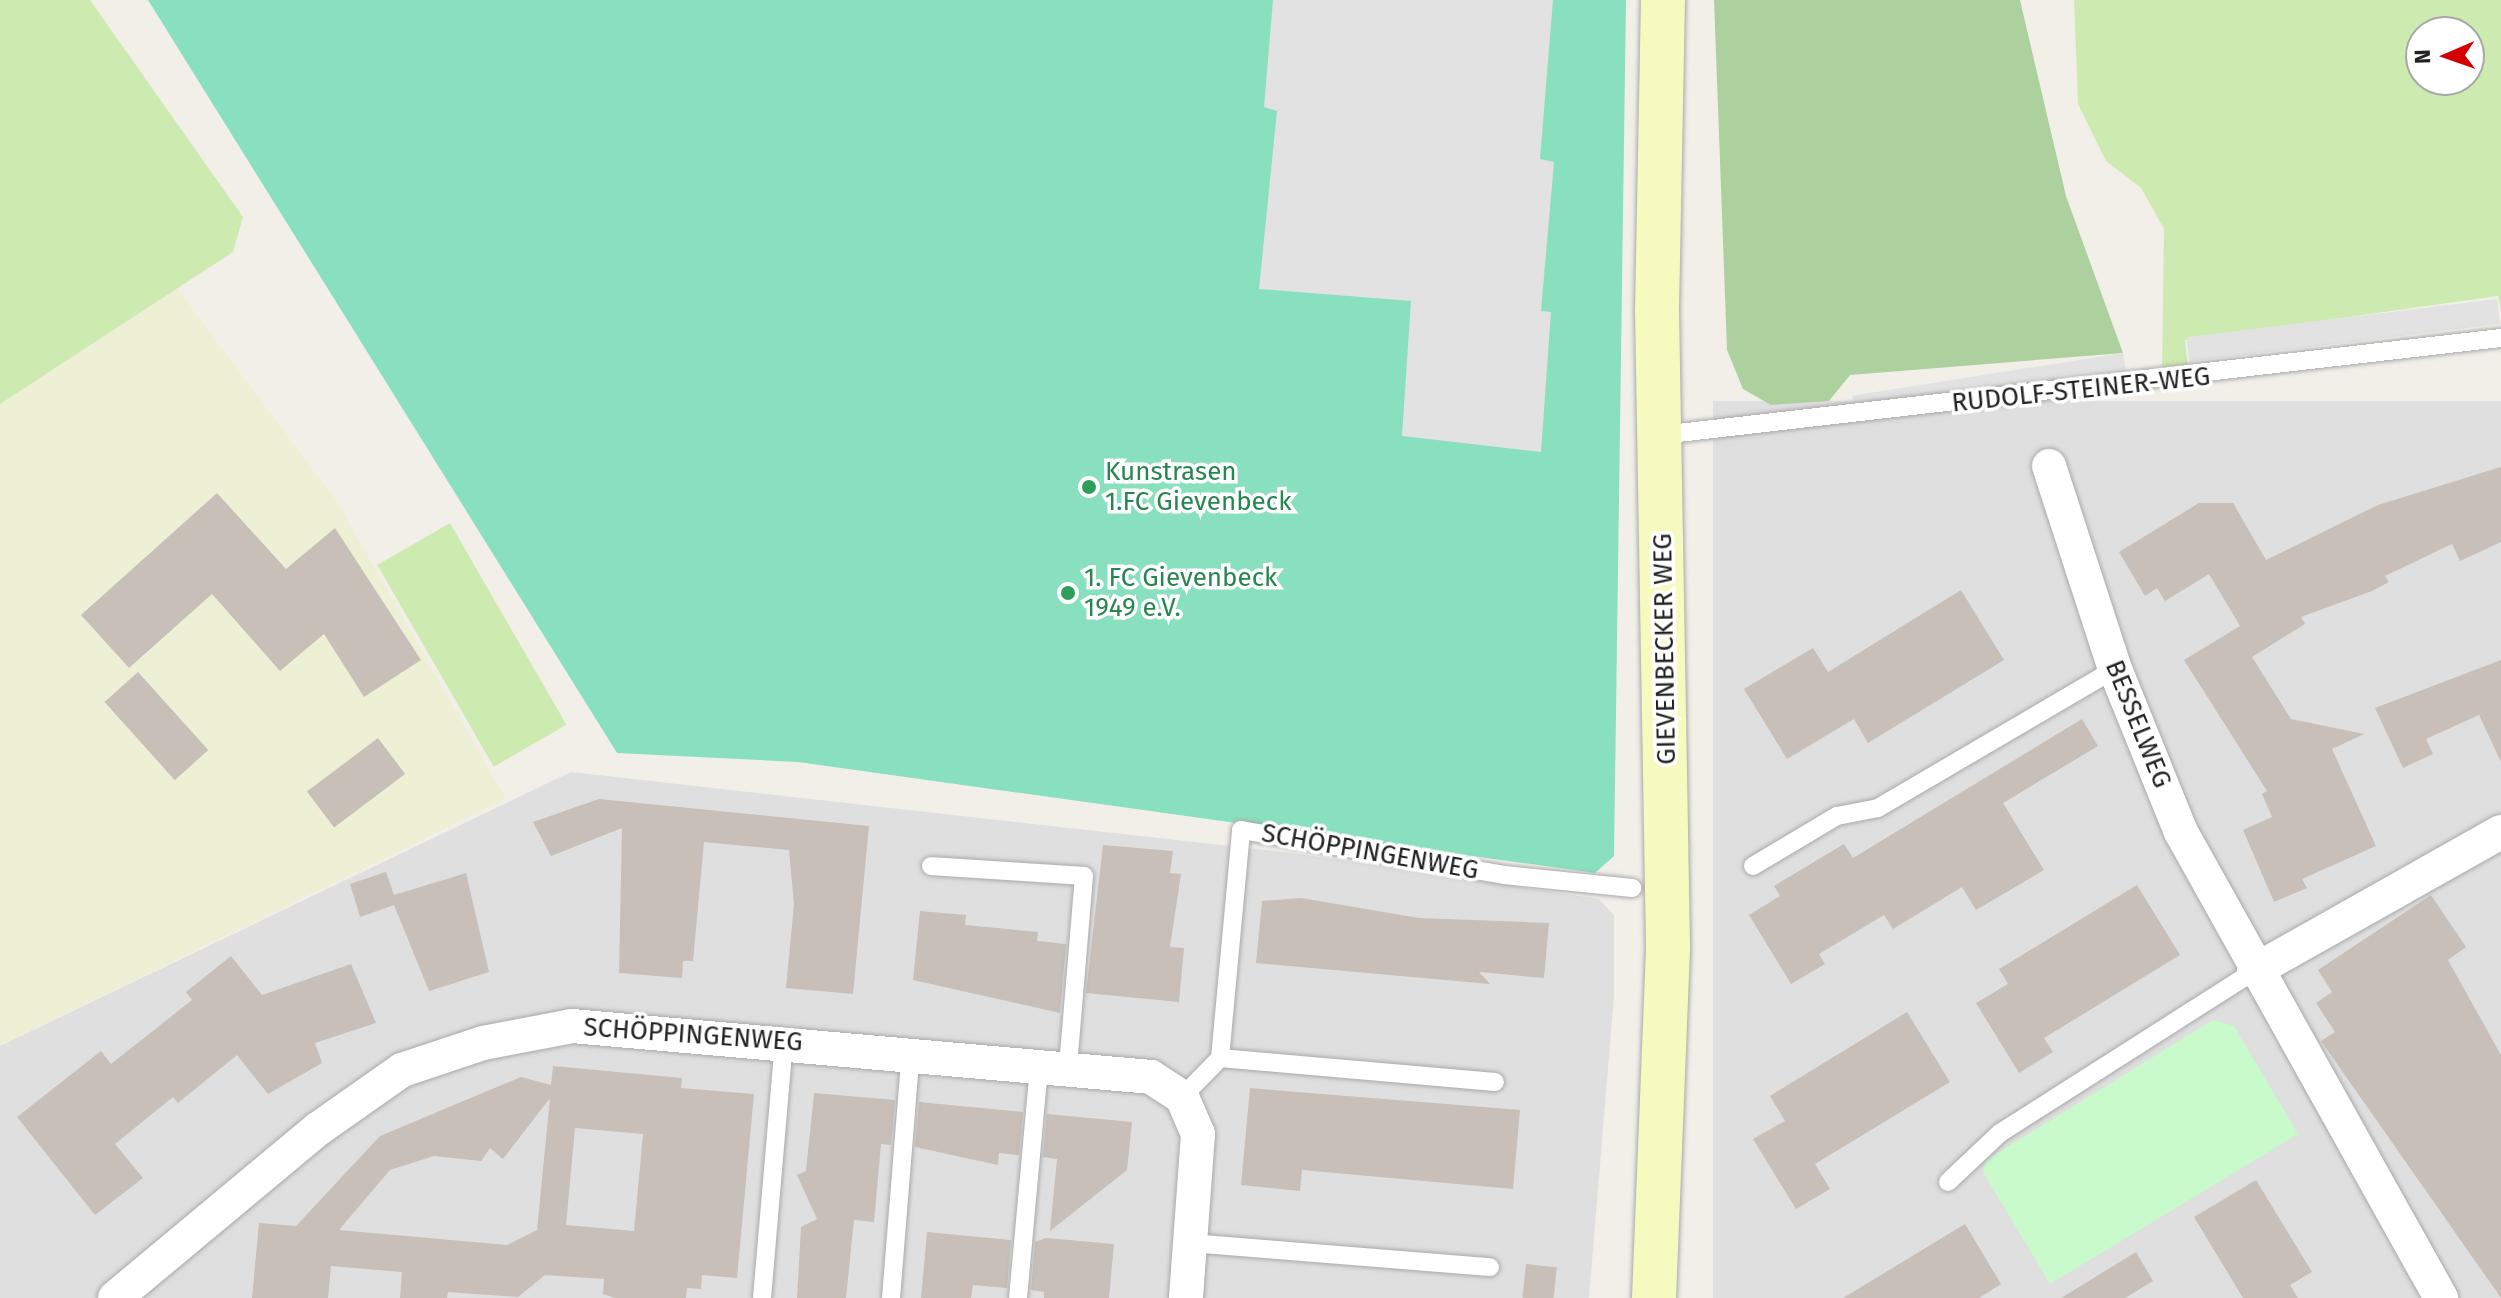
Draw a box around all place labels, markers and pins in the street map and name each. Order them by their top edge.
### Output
place label: Kunstrasen 1.FC Gievenbeck [1105,456,1292,518]
marker: Kunstrasen 1.FC Gievenbeck [1080,478,1098,496]
place label: 1. FC Gievenbeck 1949 e.V. [1084,562,1277,624]
marker: 1. FC Gievenbeck 1949 e.V. [1059,584,1077,602]

